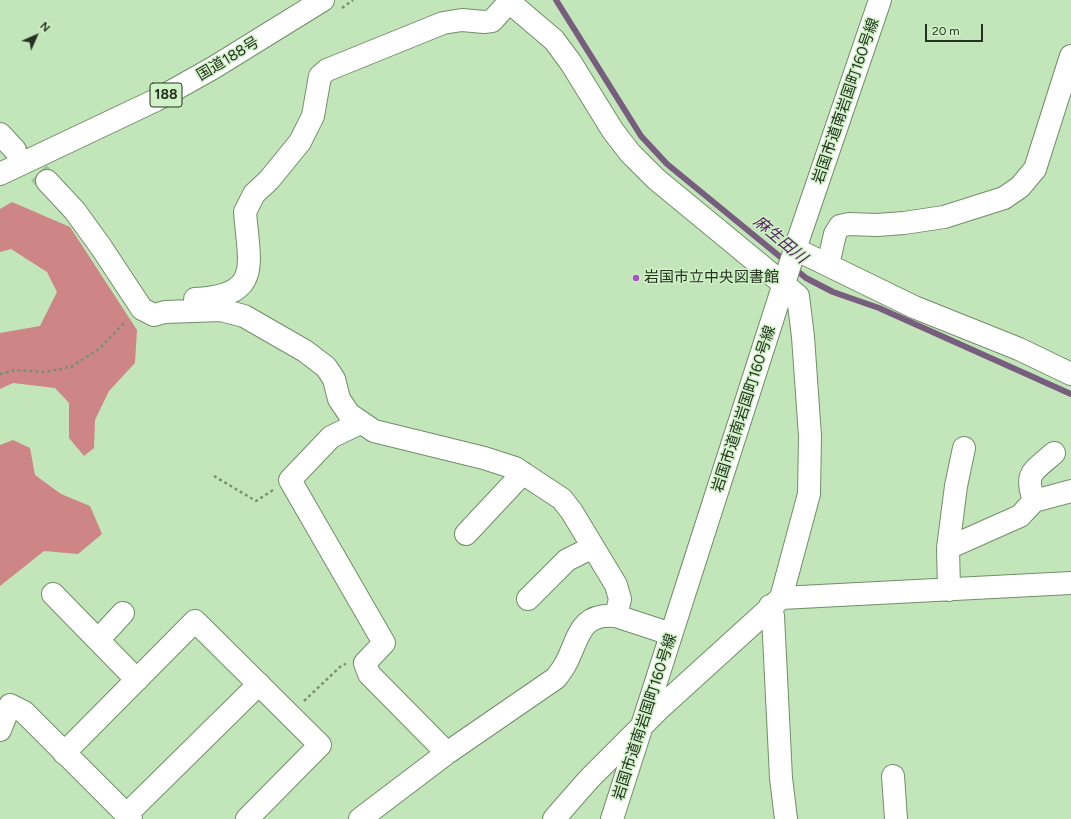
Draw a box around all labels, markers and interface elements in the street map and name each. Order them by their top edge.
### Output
north arrow [16,16,56,56]
street label: 岩国市道南岩国町160号線 [809,16,883,186]
scale bar [927,16,985,42]
text: N [37,20,52,35]
text: 20 m [932,24,960,38]
street label: 国道188号 [194,33,262,85]
road number: 188 [150,83,182,107]
water label: 麻生田川 [749,212,811,268]
place label: 岩国市立中央図書館 [644,269,779,287]
marker: 岩国市立中央図書館 [631,273,641,283]
street label: 岩国市道南岩国町160号線 [709,323,779,495]
street label: 岩国市道南岩国町160号線 [610,631,680,803]

